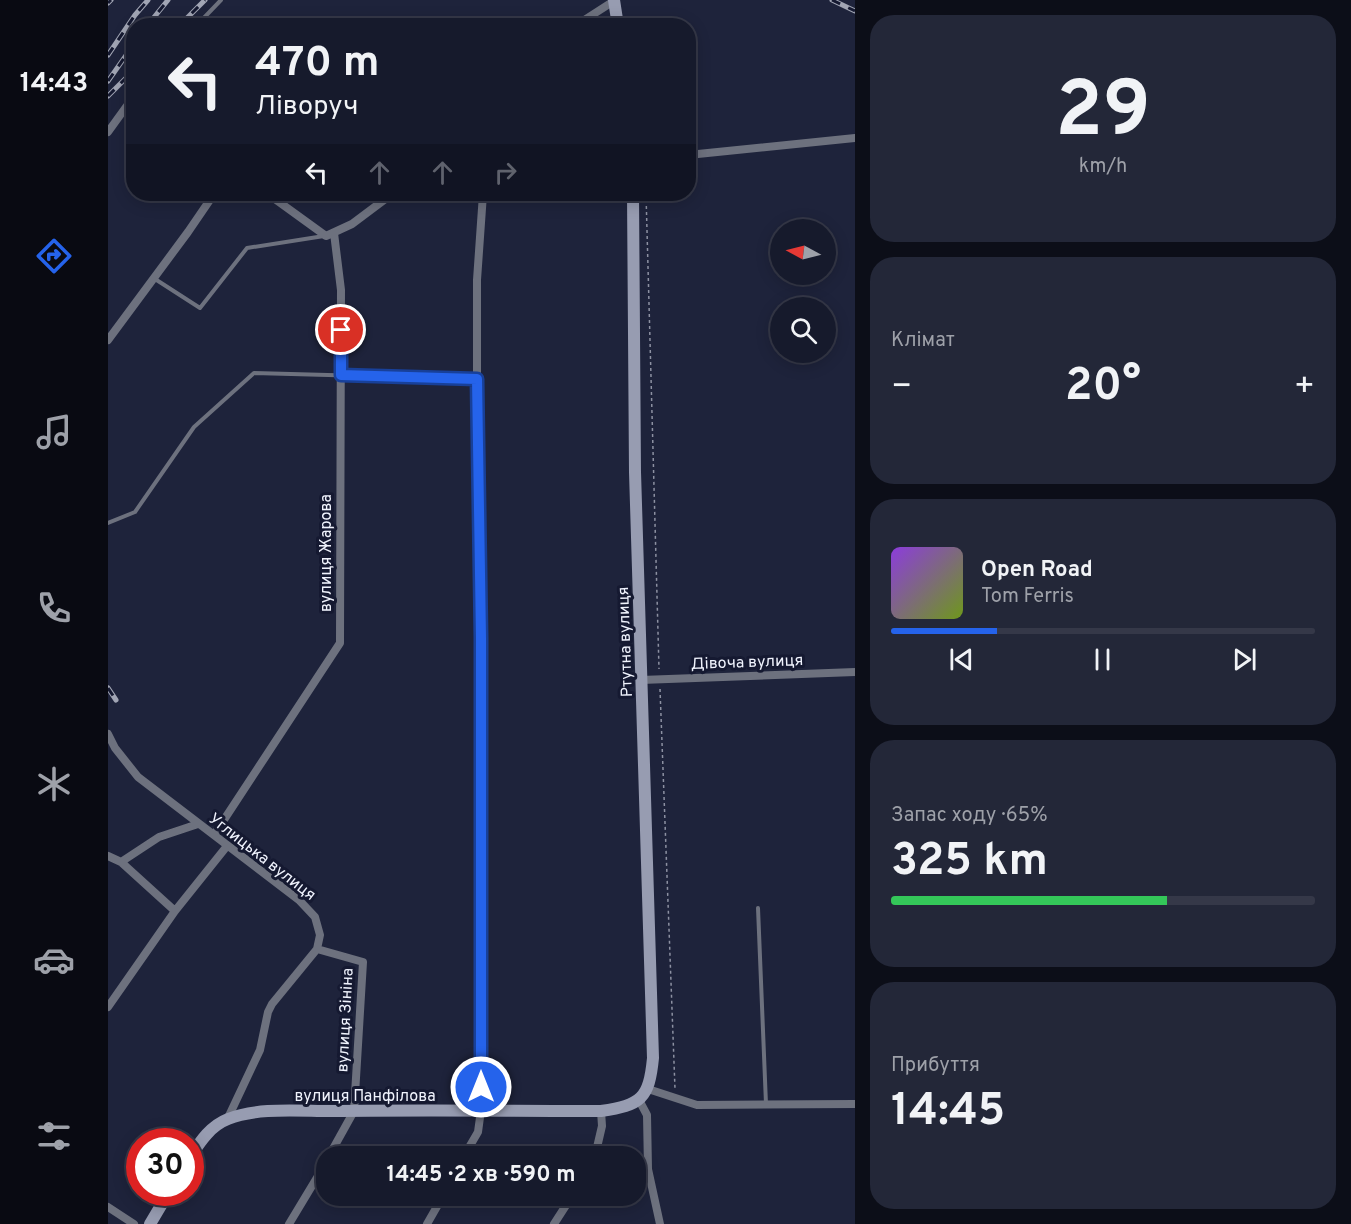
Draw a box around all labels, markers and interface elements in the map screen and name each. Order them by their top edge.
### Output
text: 470 m [255,38,380,91]
icon: left [156,42,234,120]
text: 29 [1055,65,1151,164]
text: 14:43 [20,67,88,101]
text: Ліворуч [255,90,359,124]
text: km/h [1079,154,1127,180]
icon: left [300,156,333,189]
icon: ahead [363,156,396,189]
icon: ahead [426,156,459,189]
icon: right [489,156,522,189]
north arrow [770,219,836,285]
map controls [770,219,836,363]
icon: directions [33,235,75,277]
button: search [770,297,836,363]
pin [315,304,366,355]
icon: arrive [324,313,357,346]
text: Клімат [891,328,955,354]
text: 20° [1065,359,1141,416]
text: − [891,367,912,409]
text: + [1294,367,1315,409]
icon: music [33,411,75,453]
street label: вулиця Жарова [317,494,337,612]
text: Open Road [981,557,1093,584]
text: Tom Ferris [981,584,1074,610]
street label: Ртутна вулиця [614,586,638,698]
icon: phone [33,587,75,629]
icon: previous [945,643,978,676]
icon: pause [1086,643,1119,676]
icon: next [1228,643,1261,676]
street label: Дівоча вулиця [691,651,804,675]
icon: climate [33,763,75,805]
text: Запас ходу · 65% [891,803,1048,829]
street label: Углицька вулиця [204,809,319,906]
text: 325 km [891,834,1048,891]
icon: car [33,939,75,981]
street label: вулиця Зініна [333,967,359,1073]
text: Прибуття [891,1053,980,1079]
position arrow [449,1055,513,1119]
text: 14:45 [891,1084,1005,1141]
street label: вулиця Панфілова [294,1087,436,1107]
icon: filters [33,1115,75,1157]
speed limit sign: 30 [126,1128,204,1206]
text: 14:45 · 2 хв · 590 m [387,1162,575,1189]

